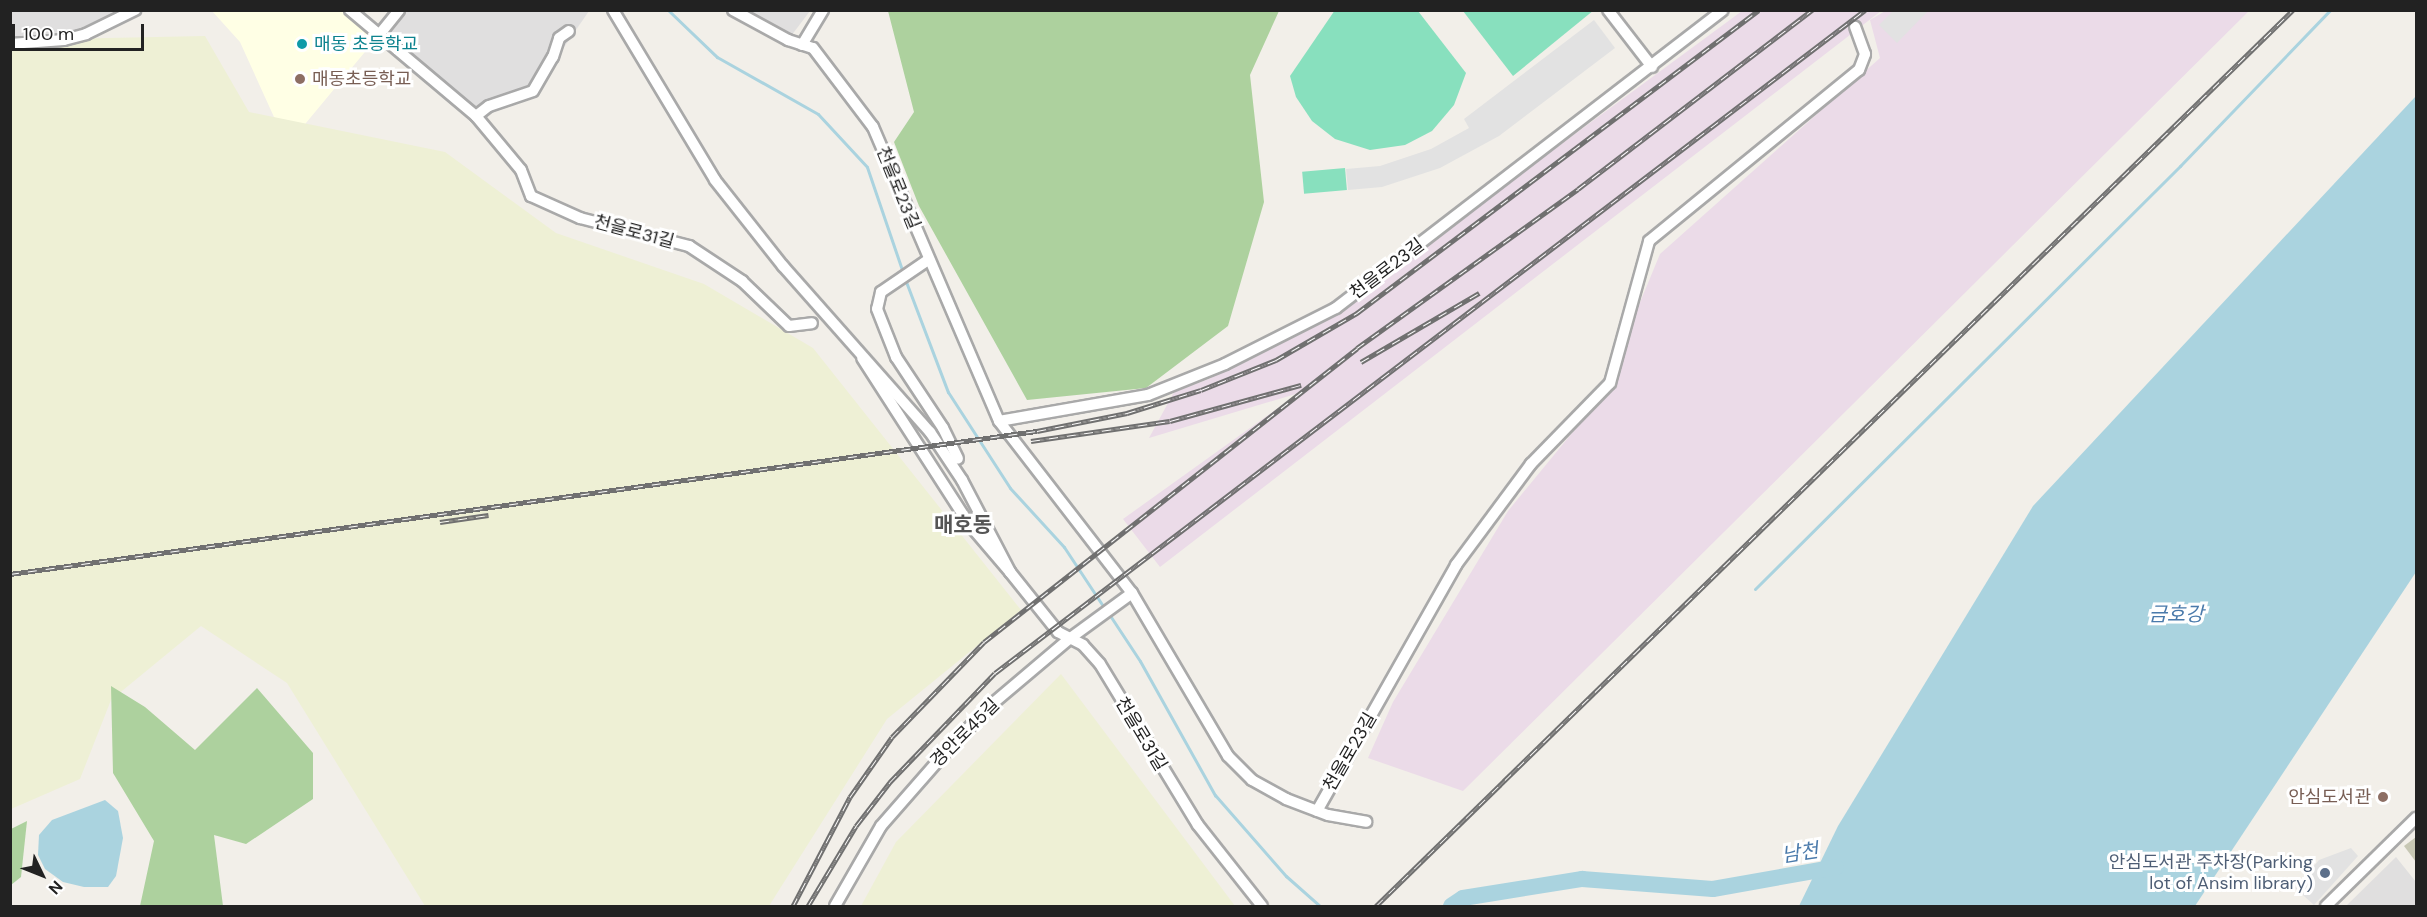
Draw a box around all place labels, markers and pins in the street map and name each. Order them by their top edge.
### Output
place label: 매동 초등학교 [314,33,418,55]
marker: 매동 초등학교 [295,37,309,51]
place label: 매동초등학교 [312,68,411,90]
marker: 매동초등학교 [293,72,307,86]
place label: 안심도서관 [2288,786,2371,808]
marker: 안심도서관 [2376,790,2390,804]
place label: 안심도서관 주차장(Parking lot of Ansim library) [2109,852,2313,894]
marker: 안심도서관 주차장(Parking lot of Ansim library) [2318,866,2332,880]

